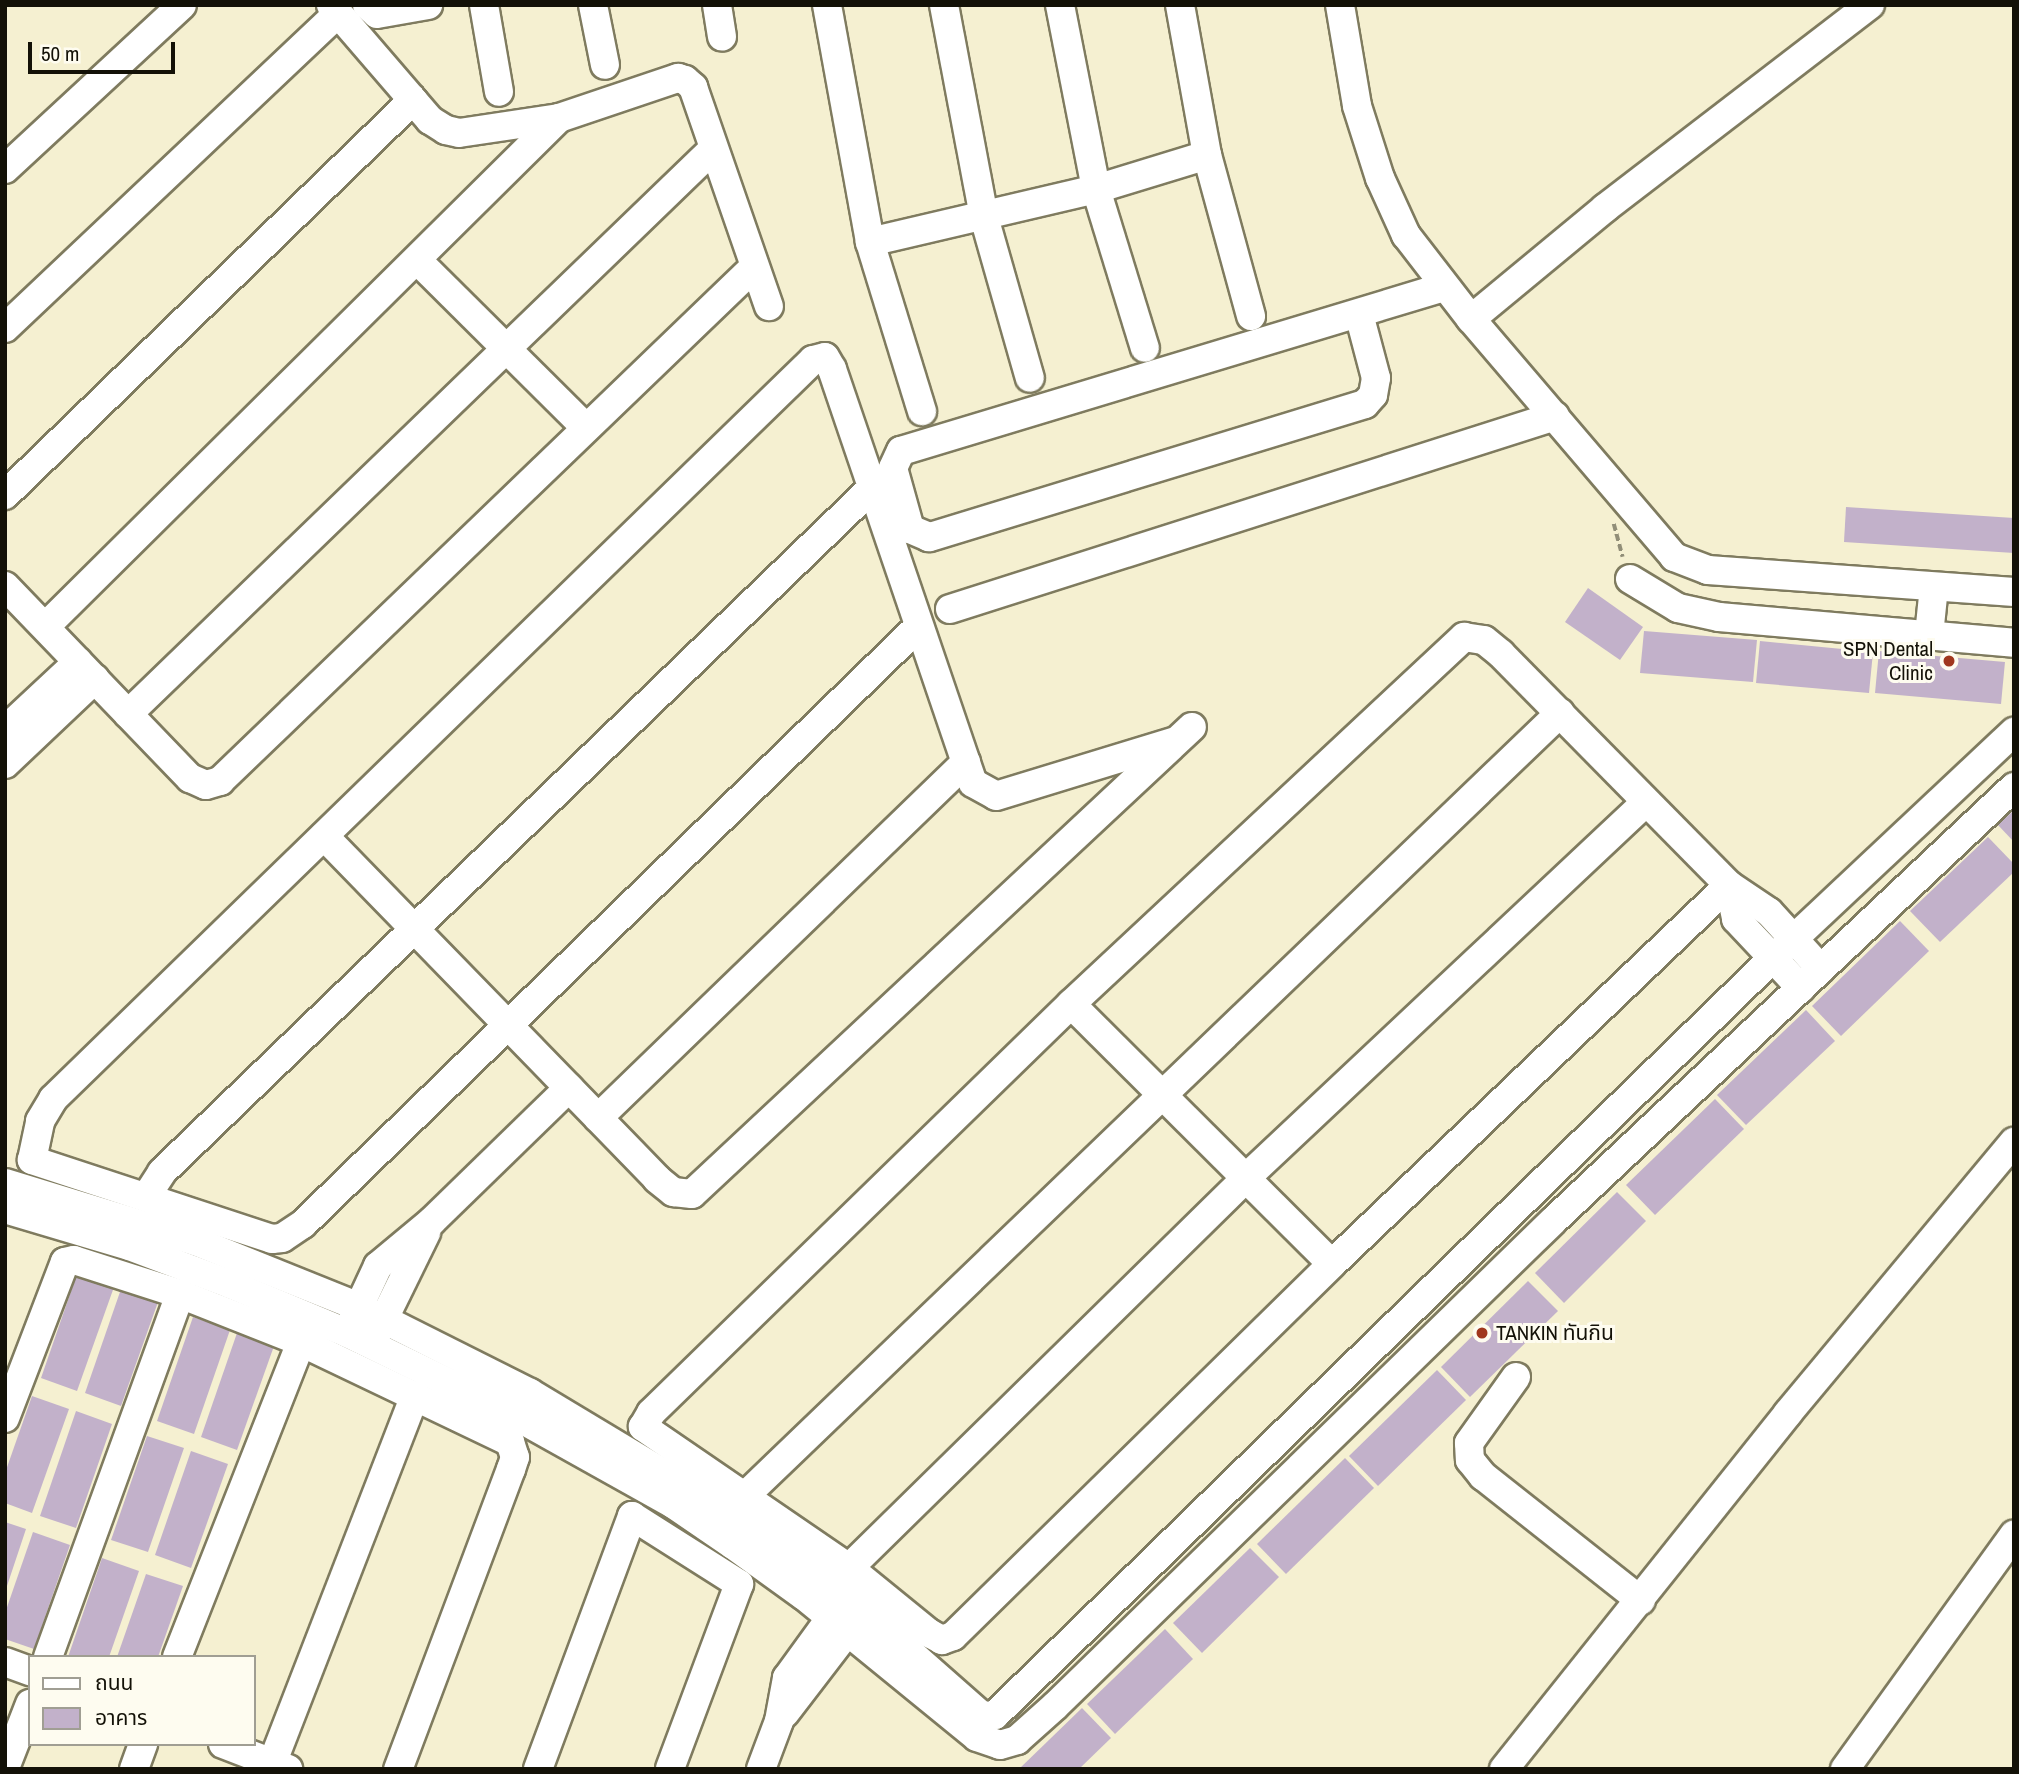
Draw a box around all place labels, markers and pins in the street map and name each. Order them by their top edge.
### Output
place label: SPN Dental Clinic [1843,636,1933,686]
marker: SPN Dental Clinic [1939,651,1959,671]
place label: TANKIN ทันกิน [1496,1320,1614,1346]
marker: TANKIN ทันกิน [1474,1325,1490,1341]

